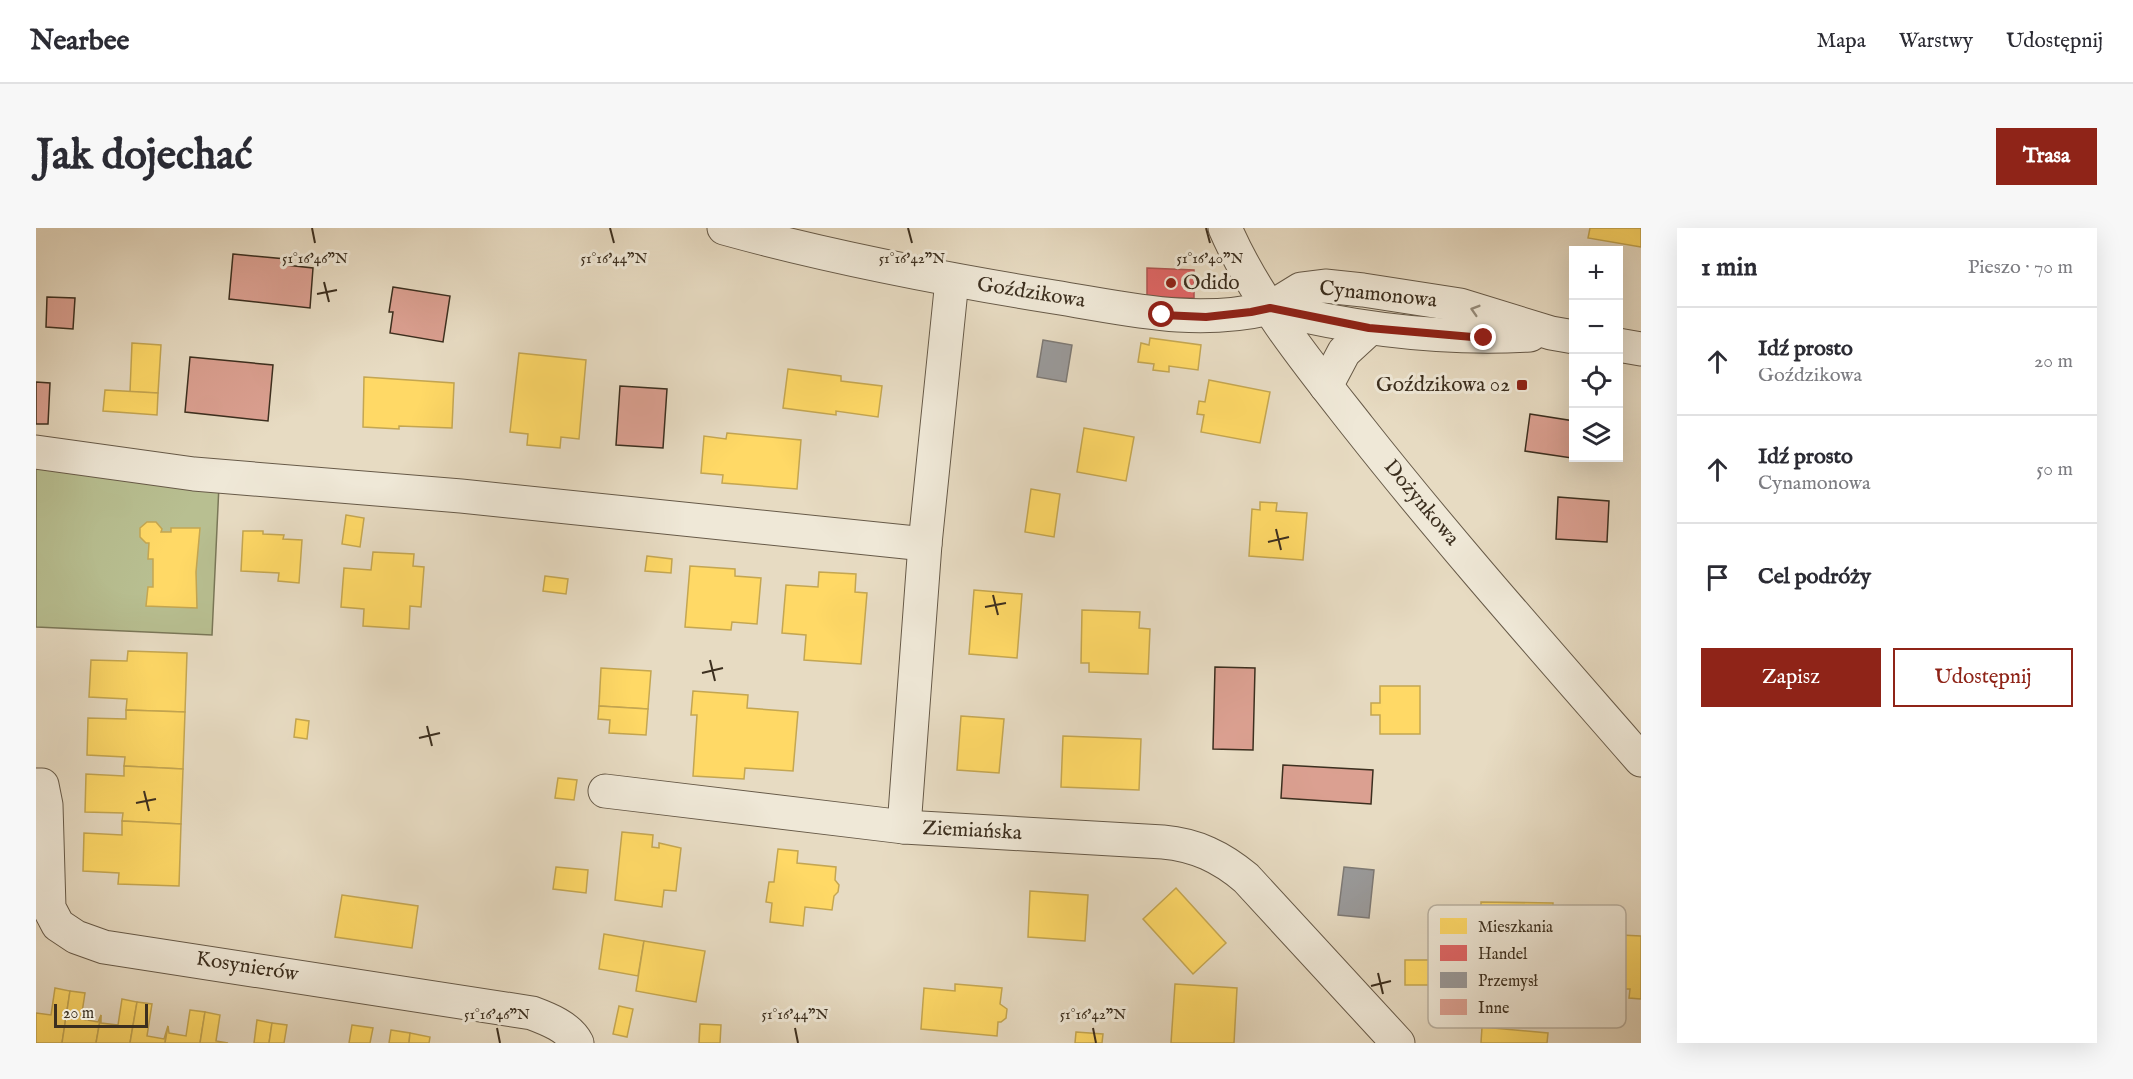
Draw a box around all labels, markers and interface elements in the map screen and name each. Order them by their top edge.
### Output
text: Nearbee [30,24,129,59]
text: Mapa [1816,28,1866,55]
text: Warstwy [1899,28,1973,55]
text: Udostępnij [2006,28,2103,55]
button: Trasa [1996,128,2097,185]
text: Jak dojechać [36,130,253,183]
map controls [1569,246,1623,462]
button: + [1569,246,1623,300]
text: 51°16'46"N [282,249,348,268]
text: 51°16'44"N [581,249,648,268]
text: 51°16'42"N [879,249,945,268]
text: 51°16'40"N [1177,249,1244,268]
text: 1 min [1701,251,1757,284]
text: Pieszo · 70 m [1968,255,2073,280]
place label: Odido [1183,270,1240,297]
street label: Goździkowa [975,271,1088,315]
street label: Cynamonowa [1318,275,1439,315]
marker: Odido [1164,276,1178,290]
button: − [1569,300,1623,354]
route start [1148,301,1174,327]
one-way arrow [1470,305,1481,317]
route end [1470,324,1496,350]
text: Idź prosto [1758,335,1853,363]
icon: ahead [1701,345,1734,378]
text: 20 m [2034,349,2073,374]
button: locate [1569,354,1623,408]
text: Goździkowa [1758,363,1862,388]
place label: Goździkowa 02 [1376,372,1510,399]
marker: Goździkowa 02 [1515,378,1529,392]
button: layers [1569,408,1623,462]
text: Idź prosto [1758,443,1853,471]
icon: ahead [1701,453,1734,486]
street label: Dożynkowa [1377,454,1466,552]
text: 50 m [2036,457,2073,482]
text: Cynamonowa [1758,471,1871,496]
icon: arrive [1701,561,1734,594]
text: Cel podróży [1758,563,1871,591]
button: Zapisz [1701,648,1881,707]
button: Udostępnij [1893,648,2073,707]
street label: Ziemiańska [922,815,1023,847]
legend [1428,905,1626,1028]
text: Mieszkania [1478,918,1553,938]
text: Handel [1478,945,1528,965]
street label: Kosynierów [194,946,301,989]
text: Przemysł [1478,972,1539,992]
text: Inne [1478,999,1509,1019]
scale bar [54,1001,148,1028]
text: 20 m [63,1004,94,1024]
text: 51°16'46"N [464,1005,530,1024]
text: 51°16'44"N [762,1005,829,1024]
text: 51°16'42"N [1060,1005,1126,1024]

